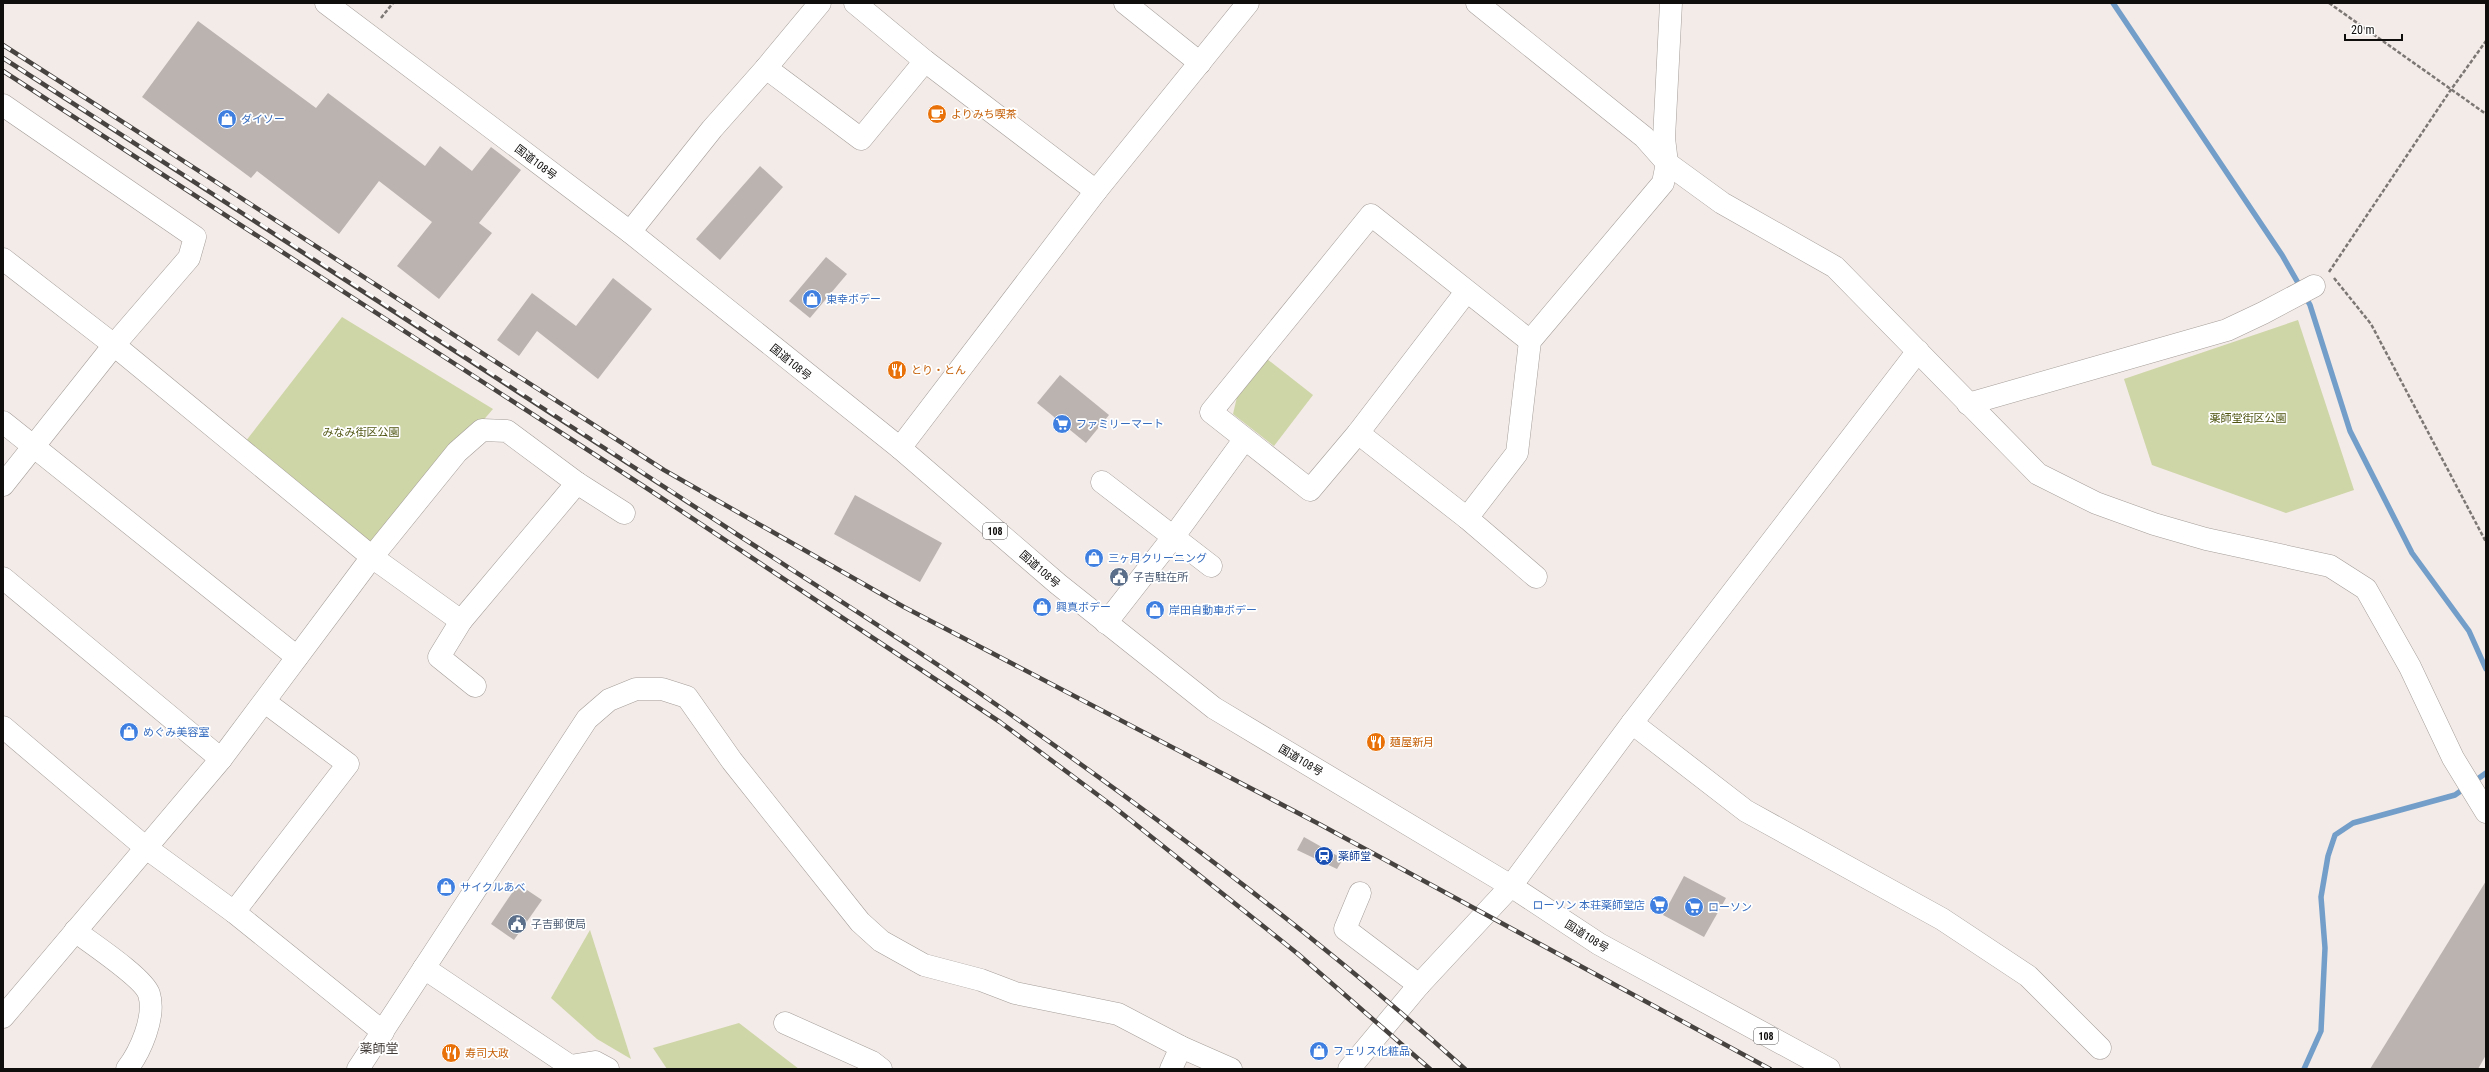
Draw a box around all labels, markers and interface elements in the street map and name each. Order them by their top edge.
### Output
scale bar [2345,16,2402,42]
text: 20 m [2351,23,2375,37]
cafe icon: よりみち喫茶 [926,103,948,125]
shop icon: ダイソー [216,108,238,130]
place label: よりみち喫茶 [951,108,1017,121]
place label: ダイソー [241,113,285,126]
street label: 国道108号 [512,142,559,182]
shop icon: 東幸ボデー [801,288,823,310]
place label: 東幸ボデー [826,293,881,306]
street label: 国道108号 [767,342,814,383]
restaurant icon: とり・とん [886,359,908,381]
place label: とり・とん [911,364,966,377]
park label: 薬師堂街区公園 [2210,412,2287,425]
supermarket icon: ファミリーマート [1051,413,1073,435]
place label: ファミリーマート [1076,418,1164,431]
park label: みなみ街区公園 [323,426,400,439]
road number: 108 [983,523,1007,539]
shop icon: 三ヶ月クリーニング [1083,547,1105,569]
street label: 国道108号 [1017,548,1063,590]
place label: 三ヶ月クリーニング [1108,552,1207,565]
public building icon: 子吉駐在所 [1108,566,1130,588]
place label: 子吉駐在所 [1133,571,1189,584]
shop icon: 興真ボデー [1031,596,1053,618]
shop icon: 岸田自動車ボデー [1144,599,1166,621]
place label: 興真ボデー [1056,601,1111,614]
place label: 岸田自動車ボデー [1169,604,1257,617]
shop icon: めぐみ美容室 [118,721,140,743]
place label: めぐみ美容室 [143,726,209,739]
restaurant icon: 麺屋新月 [1365,731,1387,753]
place label: 麺屋新月 [1390,736,1434,749]
street label: 国道108号 [1276,742,1325,779]
station icon: 薬師堂 [1313,845,1335,867]
place label: 薬師堂 [1338,850,1371,863]
shop icon: サイクルあべ [435,876,457,898]
place label: サイクルあべ [460,881,525,894]
supermarket icon: ローソン 本荘薬師堂店 [1648,894,1670,916]
supermarket icon: ローソン [1683,896,1705,918]
place label: ローソン 本荘薬師堂店 [1532,899,1645,912]
place label: ローソン [1708,901,1752,914]
public building icon: 子吉郵便局 [506,913,528,935]
place label: 子吉郵便局 [531,918,586,931]
street label: 国道108号 [1562,918,1611,955]
road number: 108 [1754,1028,1778,1044]
shop icon: フェリス化粧品 [1308,1040,1330,1062]
district label: 薬師堂 [359,1041,399,1056]
restaurant icon: 寿司大政 [440,1042,462,1064]
place label: フェリス化粧品 [1333,1045,1410,1058]
place label: 寿司大政 [465,1047,509,1060]

